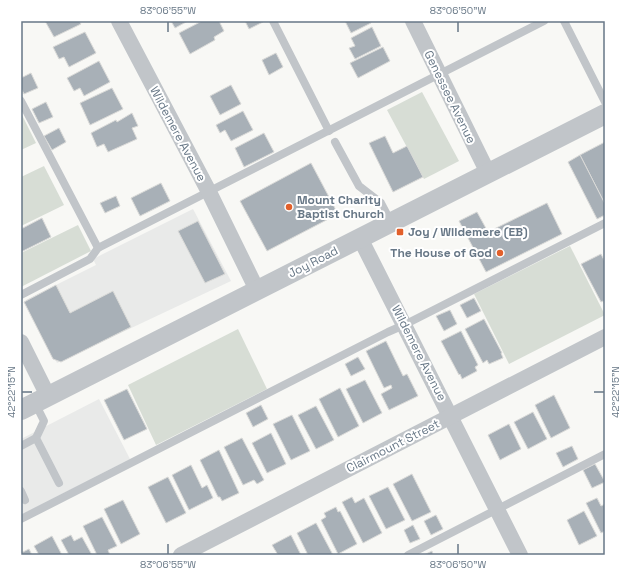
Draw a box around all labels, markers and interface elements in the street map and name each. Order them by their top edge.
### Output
text: 83°06'55"W [140,4,196,17]
text: 83°06'50"W [430,4,487,17]
street label: Genessee Avenue [421,48,479,146]
street label: Wildemere Avenue [146,84,210,184]
place label: Mount Charity Baptist Church [297,192,384,222]
marker: Mount Charity Baptist Church [284,202,294,212]
place label: Joy / Wildemere (EB) [408,224,528,240]
marker: Joy / Wildemere (EB) [395,227,405,237]
street label: Joy Road [285,243,341,281]
place label: The House of God [390,245,492,261]
marker: The House of God [495,248,505,258]
street label: Wildemere Avenue [388,302,450,404]
text: 42°22'15"N [5,366,18,418]
text: 42°22'15"N [609,366,622,418]
street label: Clairmount Street [344,416,442,476]
text: 83°06'55"W [140,558,196,571]
text: 83°06'50"W [430,558,487,571]

